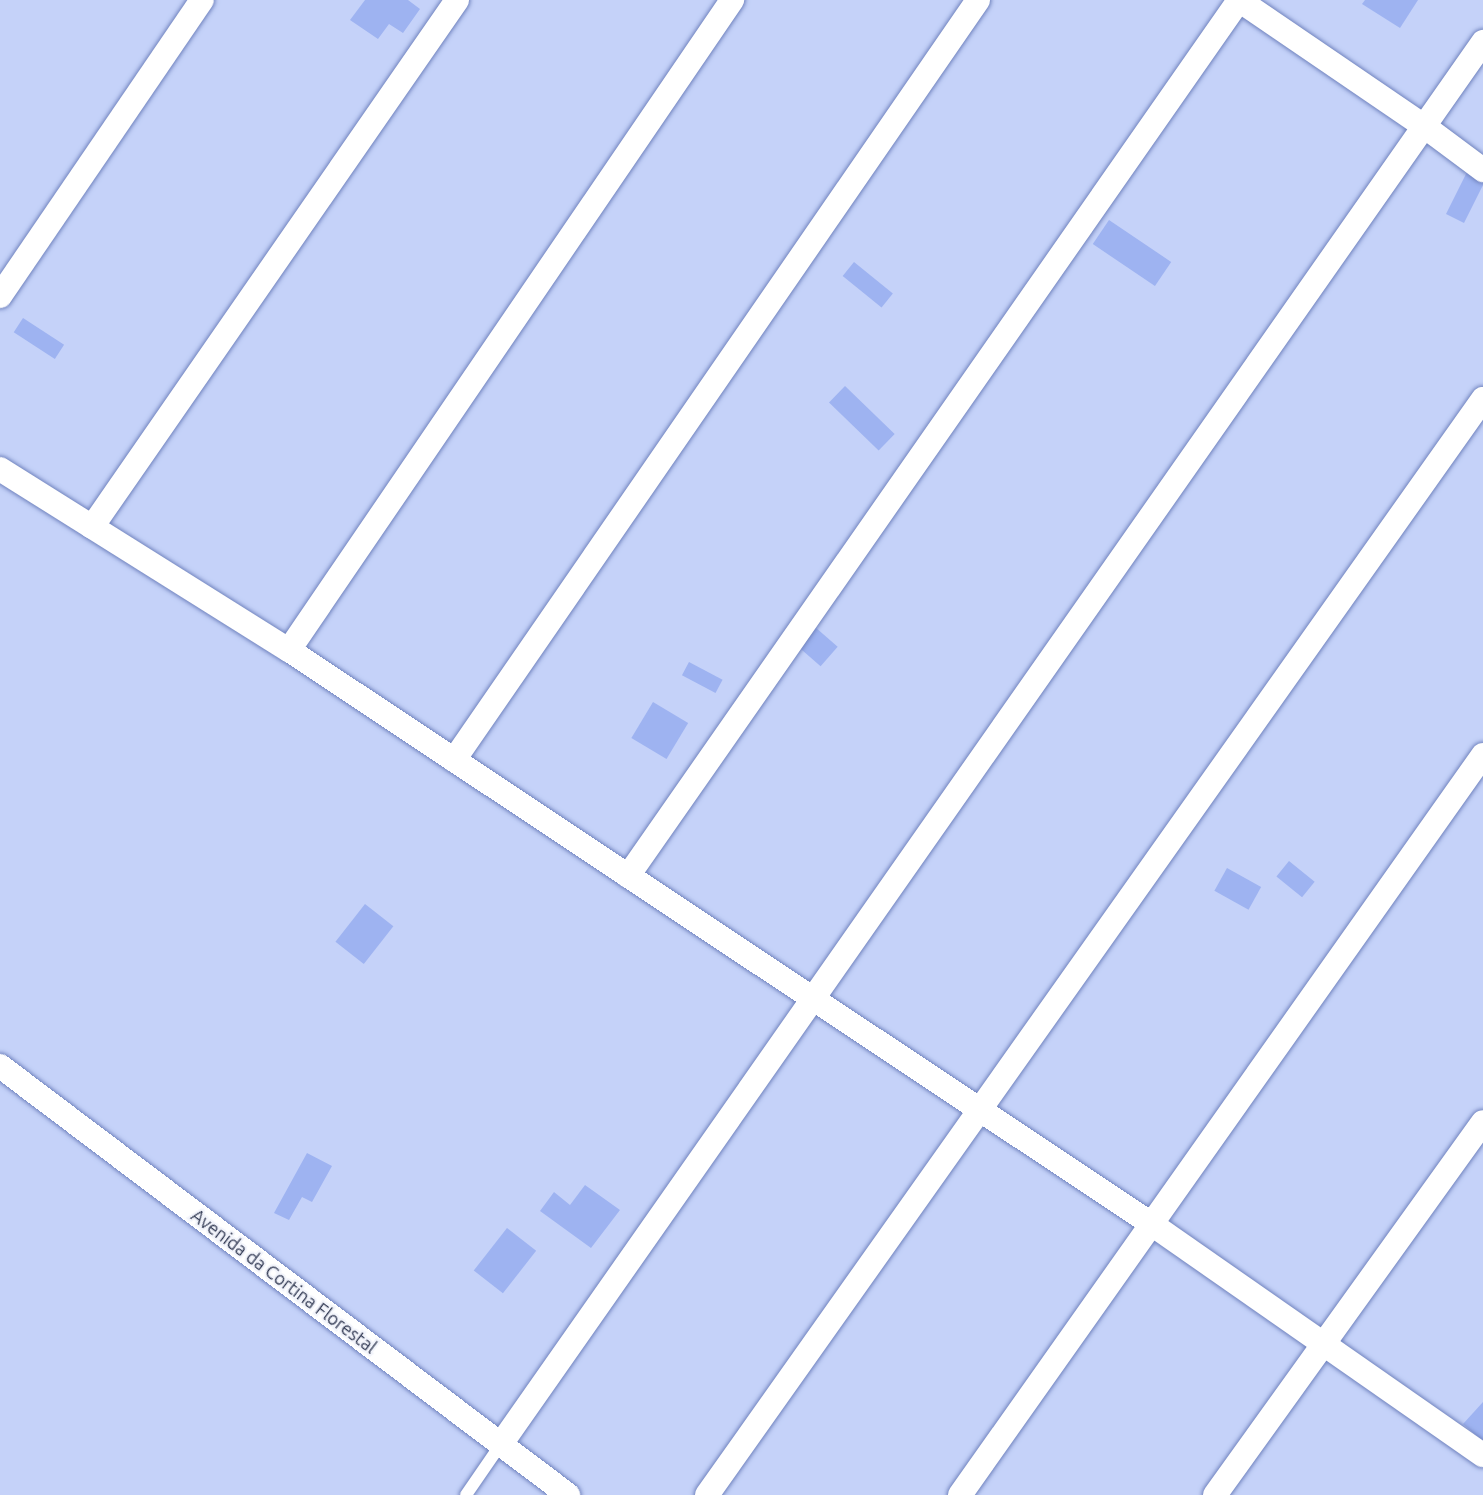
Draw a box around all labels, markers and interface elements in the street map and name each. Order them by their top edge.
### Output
street label: Avenida da Cortina Florestal [187,1204,381,1358]

